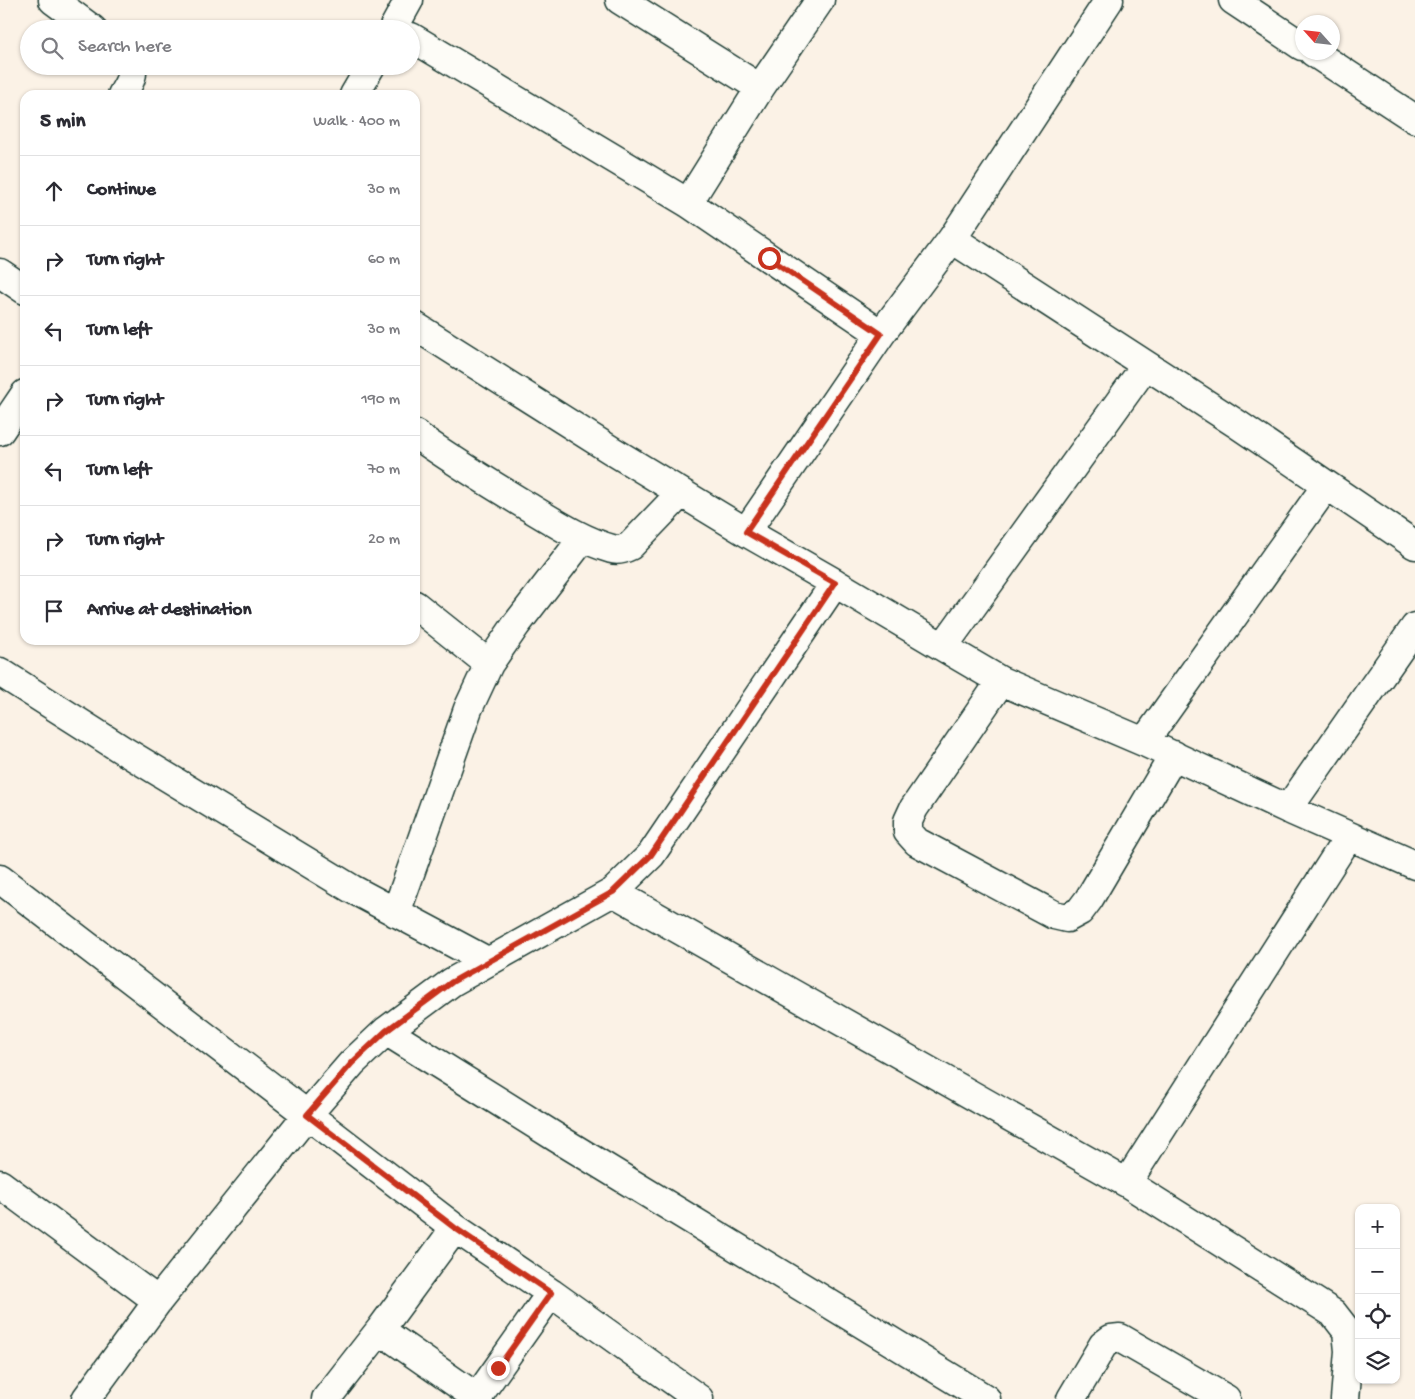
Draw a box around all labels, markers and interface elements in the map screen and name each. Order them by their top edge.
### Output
north arrow [1295,15,1340,60]
search box [20,20,420,75]
icon: search [38,34,66,62]
text: Search here [78,36,172,59]
text: 5 min [40,110,85,135]
text: Walk · 400 m [313,113,400,132]
icon: ahead [40,177,68,205]
text: Continue [87,179,156,202]
text: 30 m [367,181,400,200]
icon: right [40,247,68,275]
route start [758,247,781,270]
text: Turn right [87,249,163,272]
text: 60 m [368,251,400,270]
icon: left [40,317,68,345]
text: Turn left [87,319,151,342]
text: 30 m [367,321,400,340]
icon: right [40,387,68,415]
text: Turn right [87,389,163,412]
text: 190 m [361,391,400,410]
icon: left [40,457,68,485]
text: Turn left [87,459,151,482]
text: 70 m [367,461,400,480]
icon: right [40,527,68,555]
text: Turn right [87,529,163,552]
text: 20 m [368,531,400,550]
icon: arrive [40,597,68,625]
text: Arrive at destination [87,599,251,622]
map controls [1355,1204,1400,1384]
button: + [1355,1204,1400,1249]
button: − [1355,1249,1400,1294]
button: locate [1355,1294,1400,1339]
button: layers [1355,1339,1400,1384]
route end [487,1357,510,1380]

